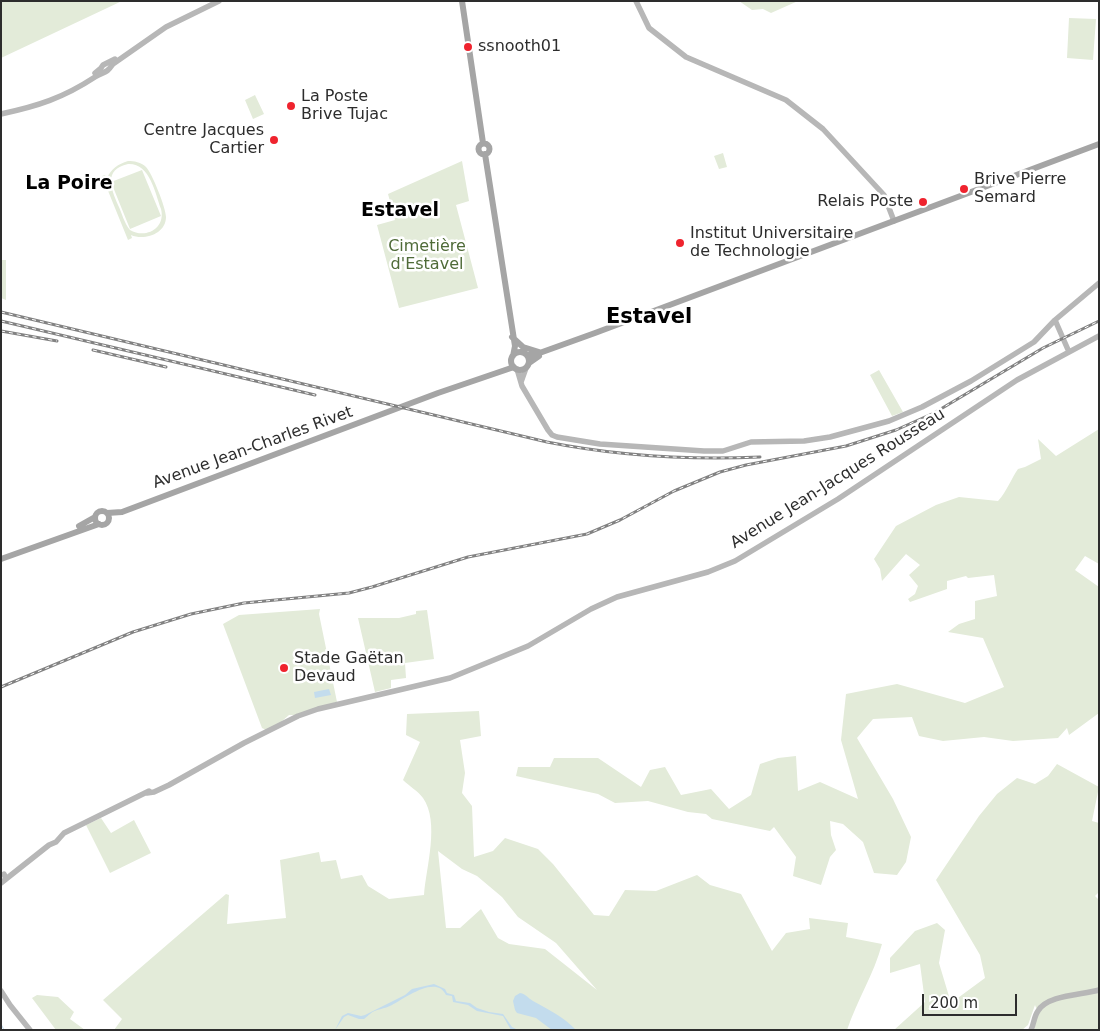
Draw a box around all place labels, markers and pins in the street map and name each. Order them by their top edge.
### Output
place label: ssnooth01 [478,37,561,57]
marker: ssnooth01 [462,41,474,53]
place label: La Poste Brive Tujac [301,87,388,125]
marker: La Poste Brive Tujac [285,100,297,112]
place label: Centre Jacques Cartier [144,121,264,159]
marker: Centre Jacques Cartier [268,134,280,146]
place label: Brive Pierre Semard [974,170,1066,208]
marker: Brive Pierre Semard [958,183,970,195]
place label: Relais Poste [817,192,913,212]
marker: Relais Poste [917,196,929,208]
place label: Institut Universitaire de Technologie [690,224,853,262]
marker: Institut Universitaire de Technologie [674,237,686,249]
place label: Stade Gaëtan Devaud [294,649,404,687]
marker: Stade Gaëtan Devaud [278,662,290,674]

